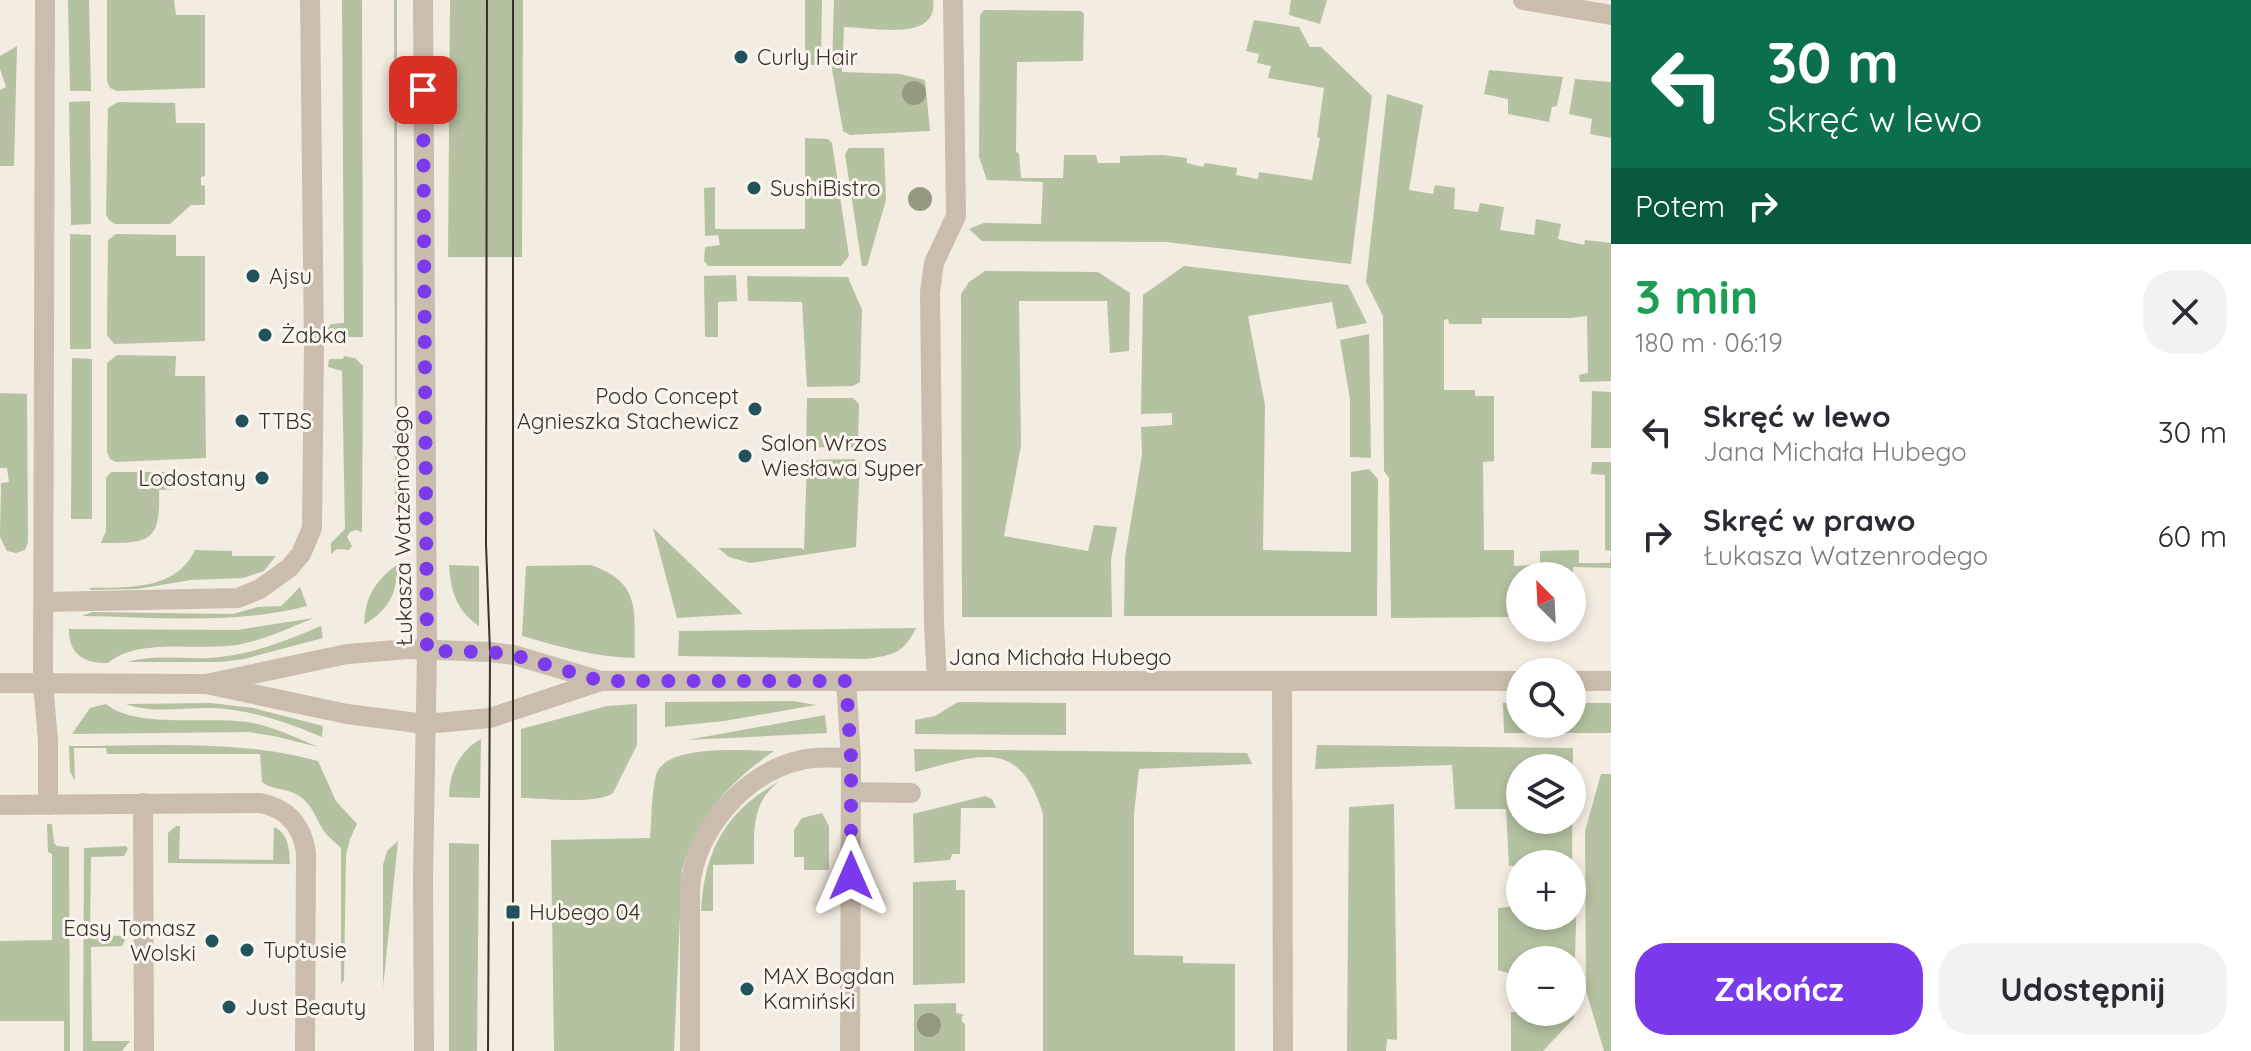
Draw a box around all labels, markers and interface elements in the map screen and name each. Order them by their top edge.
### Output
text: 30 m [1767,27,1899,97]
icon: left [1635,32,1739,136]
place label: Curly Hair [757,43,858,71]
marker: Curly Hair [732,48,750,66]
pin [389,56,457,124]
icon: arrive [401,68,445,112]
text: Skręć w lewo [1767,96,1982,141]
place label: SushiBistro [770,174,881,202]
marker: SushiBistro [745,179,763,197]
icon: right [1741,184,1785,228]
text: Potem [1635,187,1725,225]
place label: Ajsu [269,262,312,290]
text: 3 min [1635,266,1758,326]
marker: Ajsu [244,267,262,285]
button: close [2143,270,2227,354]
place label: Żabka [281,321,347,349]
marker: Żabka [256,326,274,344]
text: 180 m · 06:19 [1635,326,1783,359]
place label: Podo Concept Agnieszka Stachewicz [517,382,739,435]
text: Skręć w lewo [1703,397,1891,435]
marker: Podo Concept Agnieszka Stachewicz [746,400,764,418]
street label: Łukasza Watzenrodego [386,405,418,647]
place label: TTBS [258,407,312,435]
icon: left [1635,410,1679,454]
marker: TTBS [233,412,251,430]
text: 30 m [2158,413,2227,451]
place label: Salon Wrzos Wiesława Syper [761,429,924,482]
text: Jana Michała Hubego [1703,435,1967,468]
marker: Salon Wrzos Wiesława Syper [736,447,754,465]
place label: Lodostany [138,464,246,492]
marker: Lodostany [253,469,271,487]
text: Skręć w prawo [1703,501,1915,539]
icon: right [1635,514,1679,558]
text: 60 m [2157,517,2227,555]
text: Łukasza Watzenrodego [1703,539,1988,572]
north arrow [1506,562,1586,642]
map controls [1506,562,1586,1026]
street label: Jana Michała Hubego [948,643,1172,671]
button: search [1506,658,1586,738]
button: layers [1506,754,1586,834]
position arrow [809,834,893,918]
button: + [1506,850,1586,930]
place label: Hubego 04 [529,898,640,926]
marker: Hubego 04 [504,903,522,921]
place label: Easy Tomasz Wolski [63,914,196,967]
marker: Easy Tomasz Wolski [203,932,221,950]
place label: Tuptusie [263,936,347,964]
marker: Tuptusie [238,941,256,959]
button: Zakończ [1635,943,1923,1035]
button: Udostępnij [1939,943,2227,1035]
button: − [1506,946,1586,1026]
place label: MAX Bogdan Kamiński [763,962,895,1015]
marker: MAX Bogdan Kamiński [738,980,756,998]
place label: Just Beauty [245,993,366,1021]
marker: Just Beauty [220,998,238,1016]

